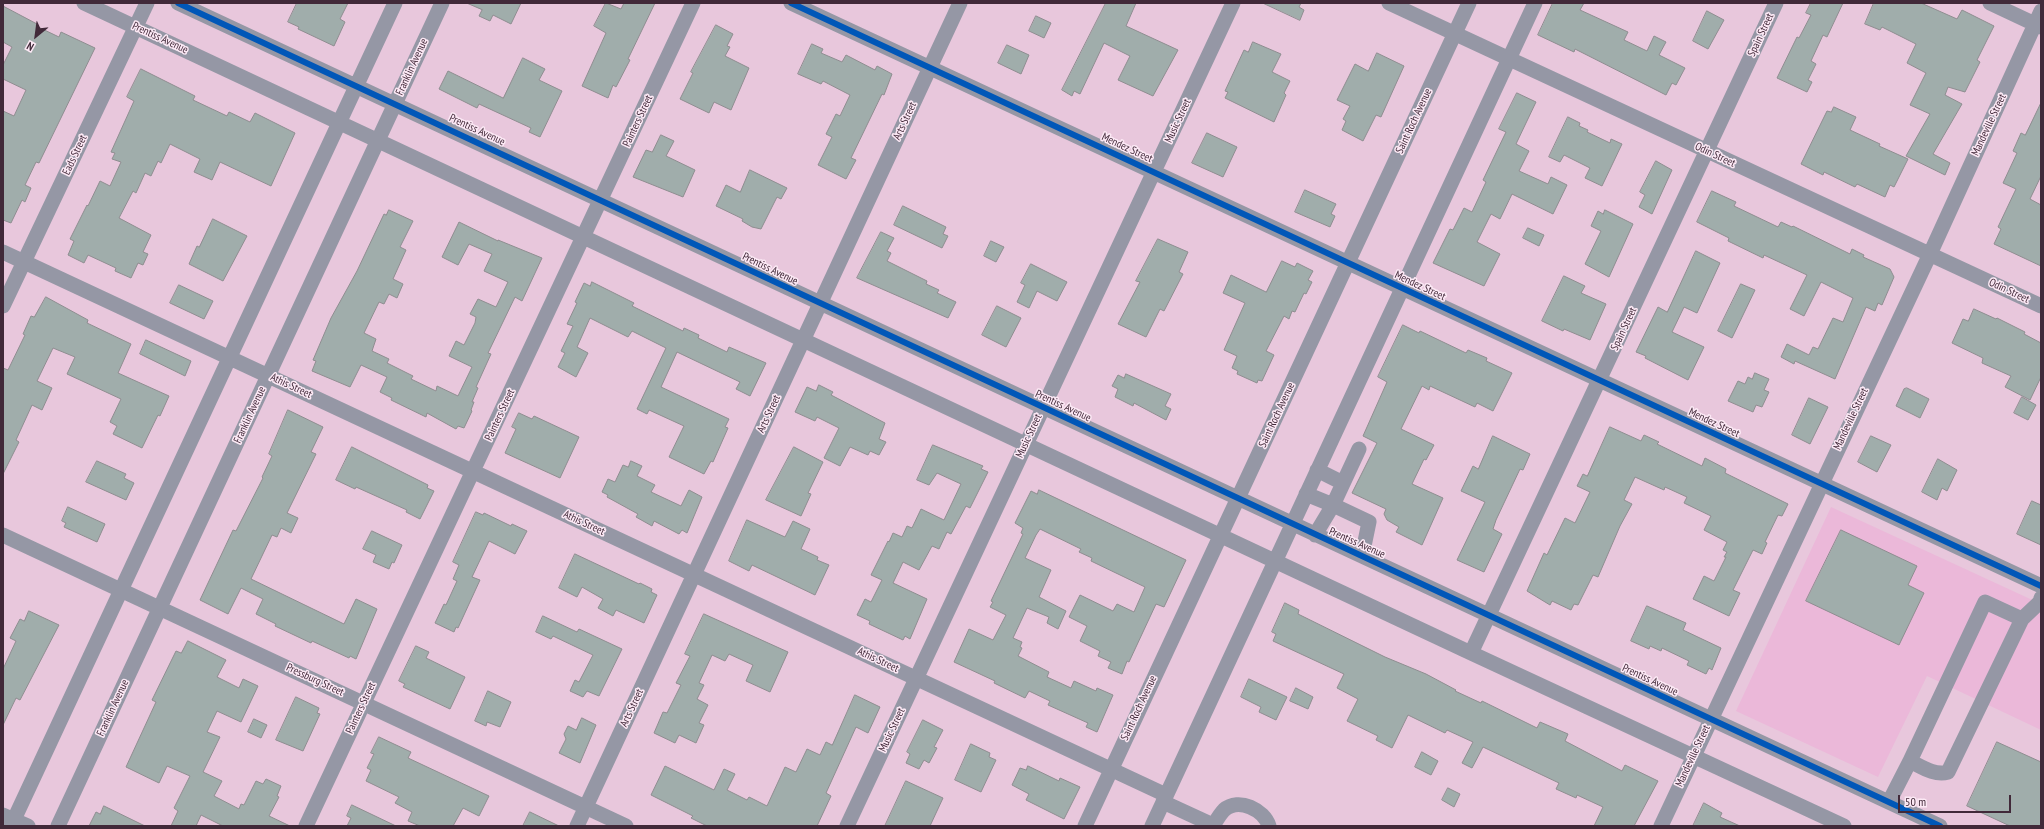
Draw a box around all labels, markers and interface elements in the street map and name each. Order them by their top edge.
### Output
street label: Spain Street [1745,11,1777,59]
north arrow [16,16,56,56]
street label: Prentiss Avenue [130,19,190,57]
street label: Franklin Avenue [393,37,431,97]
text: N [24,39,36,54]
street label: Saint Roch Avenue [1393,86,1435,156]
street label: Mandeville Street [1969,92,2009,158]
street label: Painters Street [620,93,656,149]
street label: Music Street [1162,97,1194,145]
street label: Arts Street [890,100,920,142]
street label: Prentiss Avenue [447,111,507,149]
street label: Mendez Street [1099,130,1155,166]
street label: Eads Street [60,133,90,177]
street label: Odin Street [1693,140,1737,170]
street label: Prentiss Avenue [740,250,800,288]
street label: Mendez Street [1392,268,1448,304]
street label: Odin Street [1987,276,2031,306]
street label: Spain Street [1608,305,1640,353]
street label: Athis Street [268,371,314,401]
street label: Saint Roch Avenue [1256,380,1298,450]
street label: Franklin Avenue [231,385,269,445]
street label: Mandeville Street [1831,386,1871,452]
street label: Painters Street [482,387,518,443]
street label: Prentiss Avenue [1033,387,1093,425]
street label: Arts Street [754,393,784,435]
street label: Mendez Street [1686,405,1742,441]
street label: Music Street [1013,412,1045,460]
street label: Athis Street [561,508,607,538]
street label: Prentiss Avenue [1327,525,1387,561]
street label: Athis Street [855,645,901,675]
street label: Pressburg Street [284,661,346,699]
street label: Prentiss Avenue [1620,661,1680,699]
street label: Saint Roch Avenue [1118,673,1160,743]
street label: Franklin Avenue [94,678,132,738]
street label: Painters Street [343,680,379,736]
street label: Arts Street [617,687,647,729]
street label: Music Street [876,706,908,754]
street label: Mandeville Street [1673,723,1713,789]
scale bar [1900,787,2013,813]
text: 50 m [1905,794,1926,809]

